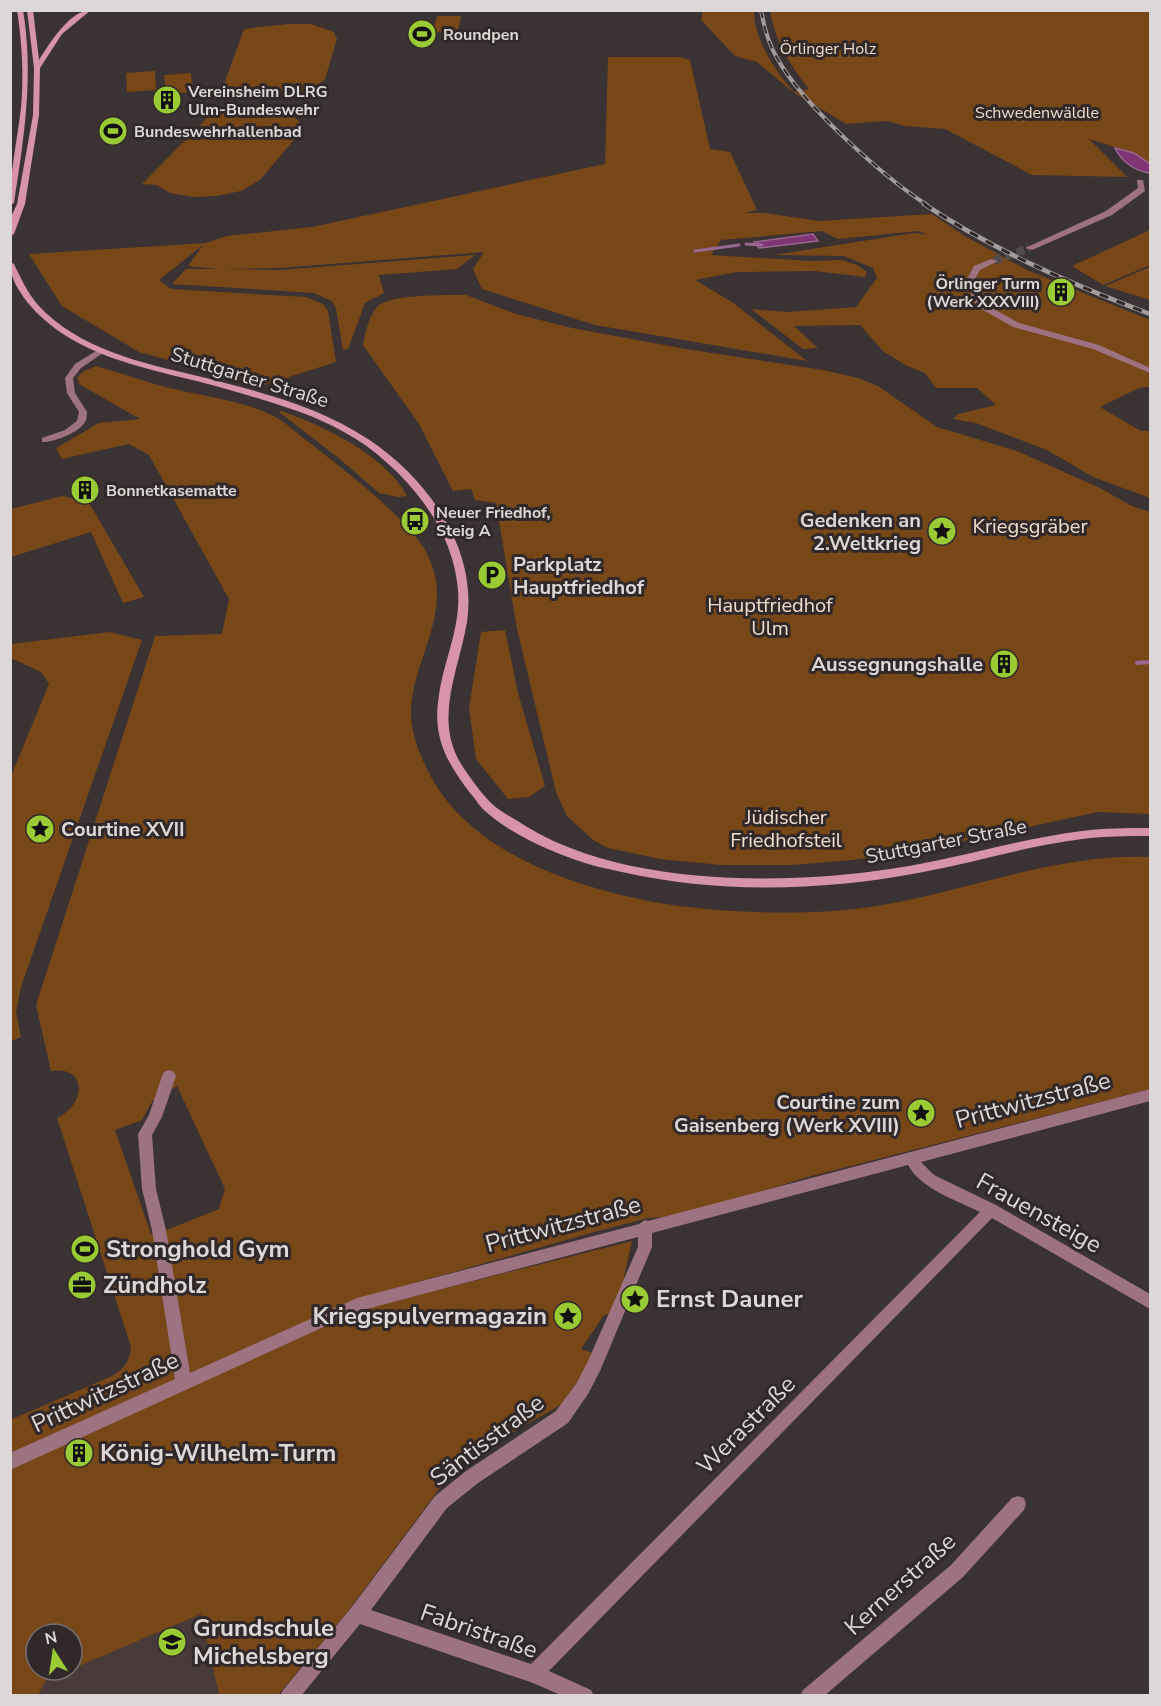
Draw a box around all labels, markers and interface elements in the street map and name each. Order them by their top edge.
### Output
sports icon: Roundpen [406,18,438,50]
place label: Roundpen [443,24,519,46]
park label: Örlinger Holz [780,38,876,60]
place label: Vereinsheim DLRG Ulm-Bundeswehr [187,81,327,121]
building icon: Vereinsheim DLRG Ulm-Bundeswehr [151,84,183,116]
park label: Schwedenwäldle [975,102,1099,124]
sports icon: Bundeswehrhallenbad [97,115,129,147]
place label: Bundeswehrhallenbad [134,121,302,143]
place label: Örlinger Turm (Werk XXXVIII) [927,273,1040,313]
building icon: Örlinger Turm (Werk XXXVIII) [1045,276,1077,308]
street label: Stuttgarter Straße [168,341,332,414]
building icon: Bonnetkasematte [69,474,101,506]
place label: Bonnetkasematte [106,480,237,502]
place label: Neuer Friedhof, Steig A [436,502,551,542]
bus stop icon: Neuer Friedhof, Steig A [399,505,431,537]
place label: Gedenken an 2.Weltkrieg [800,507,921,557]
park label: Kriegsgräber [972,513,1088,540]
place icon: Gedenken an 2.Weltkrieg [926,515,958,547]
place label: Parkplatz Hauptfriedhof [513,551,645,601]
parking icon: Parkplatz Hauptfriedhof [476,559,508,591]
park label: Hauptfriedhof Ulm [707,592,833,642]
building icon: Aussegnungshalle [988,648,1020,680]
place label: Aussegnungshalle [811,651,983,678]
park label: Jüdischer Friedhofsteil [730,804,842,854]
place icon: Courtine XVII [24,813,56,845]
street label: Stuttgarter Straße [863,813,1029,870]
place label: Courtine XVII [61,816,185,843]
street label: Prittwitzstraße [952,1064,1114,1136]
place label: Courtine zum Gaisenberg (Werk XVIII) [674,1089,900,1139]
place icon: Courtine zum Gaisenberg (Werk XVIII) [905,1097,937,1129]
street label: Frauensteige [971,1165,1107,1261]
street label: Prittwitzstraße [482,1188,644,1260]
sports icon: Stronghold Gym [69,1233,101,1265]
place label: Stronghold Gym [106,1233,289,1265]
office icon: Zündholz [66,1269,98,1301]
place label: Zündholz [103,1269,207,1301]
place icon: Ernst Dauner [619,1283,651,1315]
place label: Ernst Dauner [656,1283,803,1315]
place label: Kriegspulvermagazin [313,1300,547,1332]
place icon: Kriegspulvermagazin [552,1300,584,1332]
street label: Prittwitzstraße [26,1344,184,1440]
street label: Werastraße [690,1369,802,1481]
street label: Säntisstraße [423,1387,551,1493]
building icon: König-Wilhelm-Turm [63,1437,95,1469]
place label: König-Wilhelm-Turm [100,1437,336,1469]
street label: Kernerstraße [837,1525,963,1643]
street label: Fabristraße [416,1596,542,1666]
place label: Grundschule Michelsberg [193,1612,334,1672]
north arrow [24,1622,84,1682]
text: N [43,1626,59,1650]
school or university icon: Grundschule Michelsberg [156,1626,188,1658]

